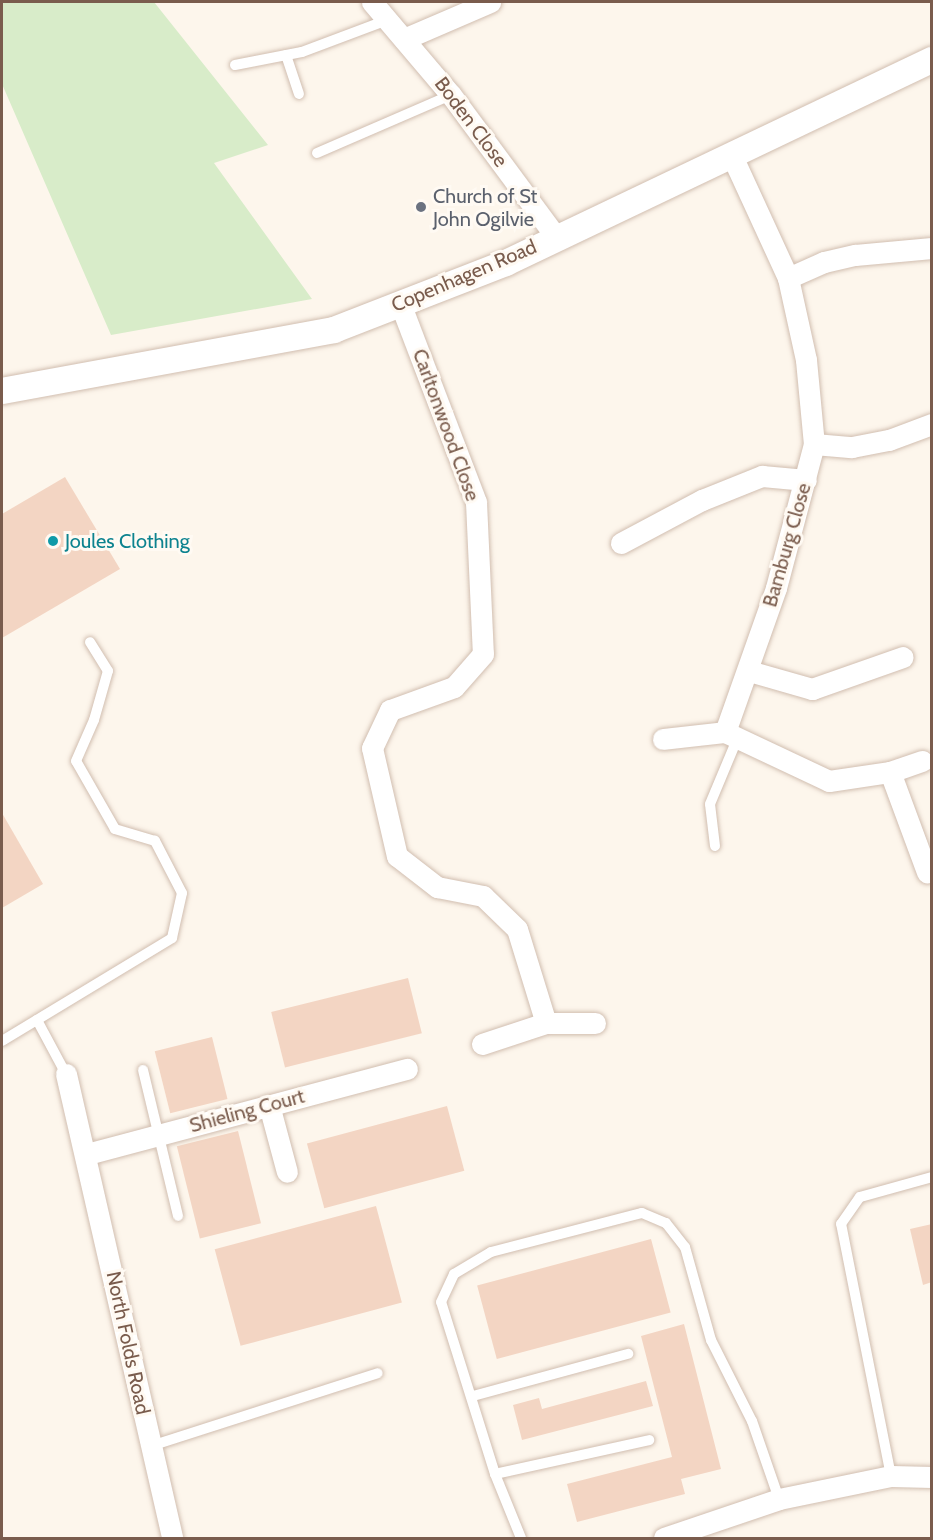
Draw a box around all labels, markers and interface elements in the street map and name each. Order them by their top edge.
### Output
street label: Boden Close [429,72,513,172]
place label: Church of St John Ogilvie [433,184,537,231]
marker: Church of St John Ogilvie [414,200,428,214]
street label: Copenhagen Road [388,235,540,317]
street label: Carltonwood Close [407,346,485,504]
street label: Bamburg Close [758,480,816,610]
place label: Joules Clothing [65,529,190,553]
marker: Joules Clothing [46,534,60,548]
street label: Shieling Court [187,1084,307,1138]
street label: North Folds Road [101,1269,155,1417]

